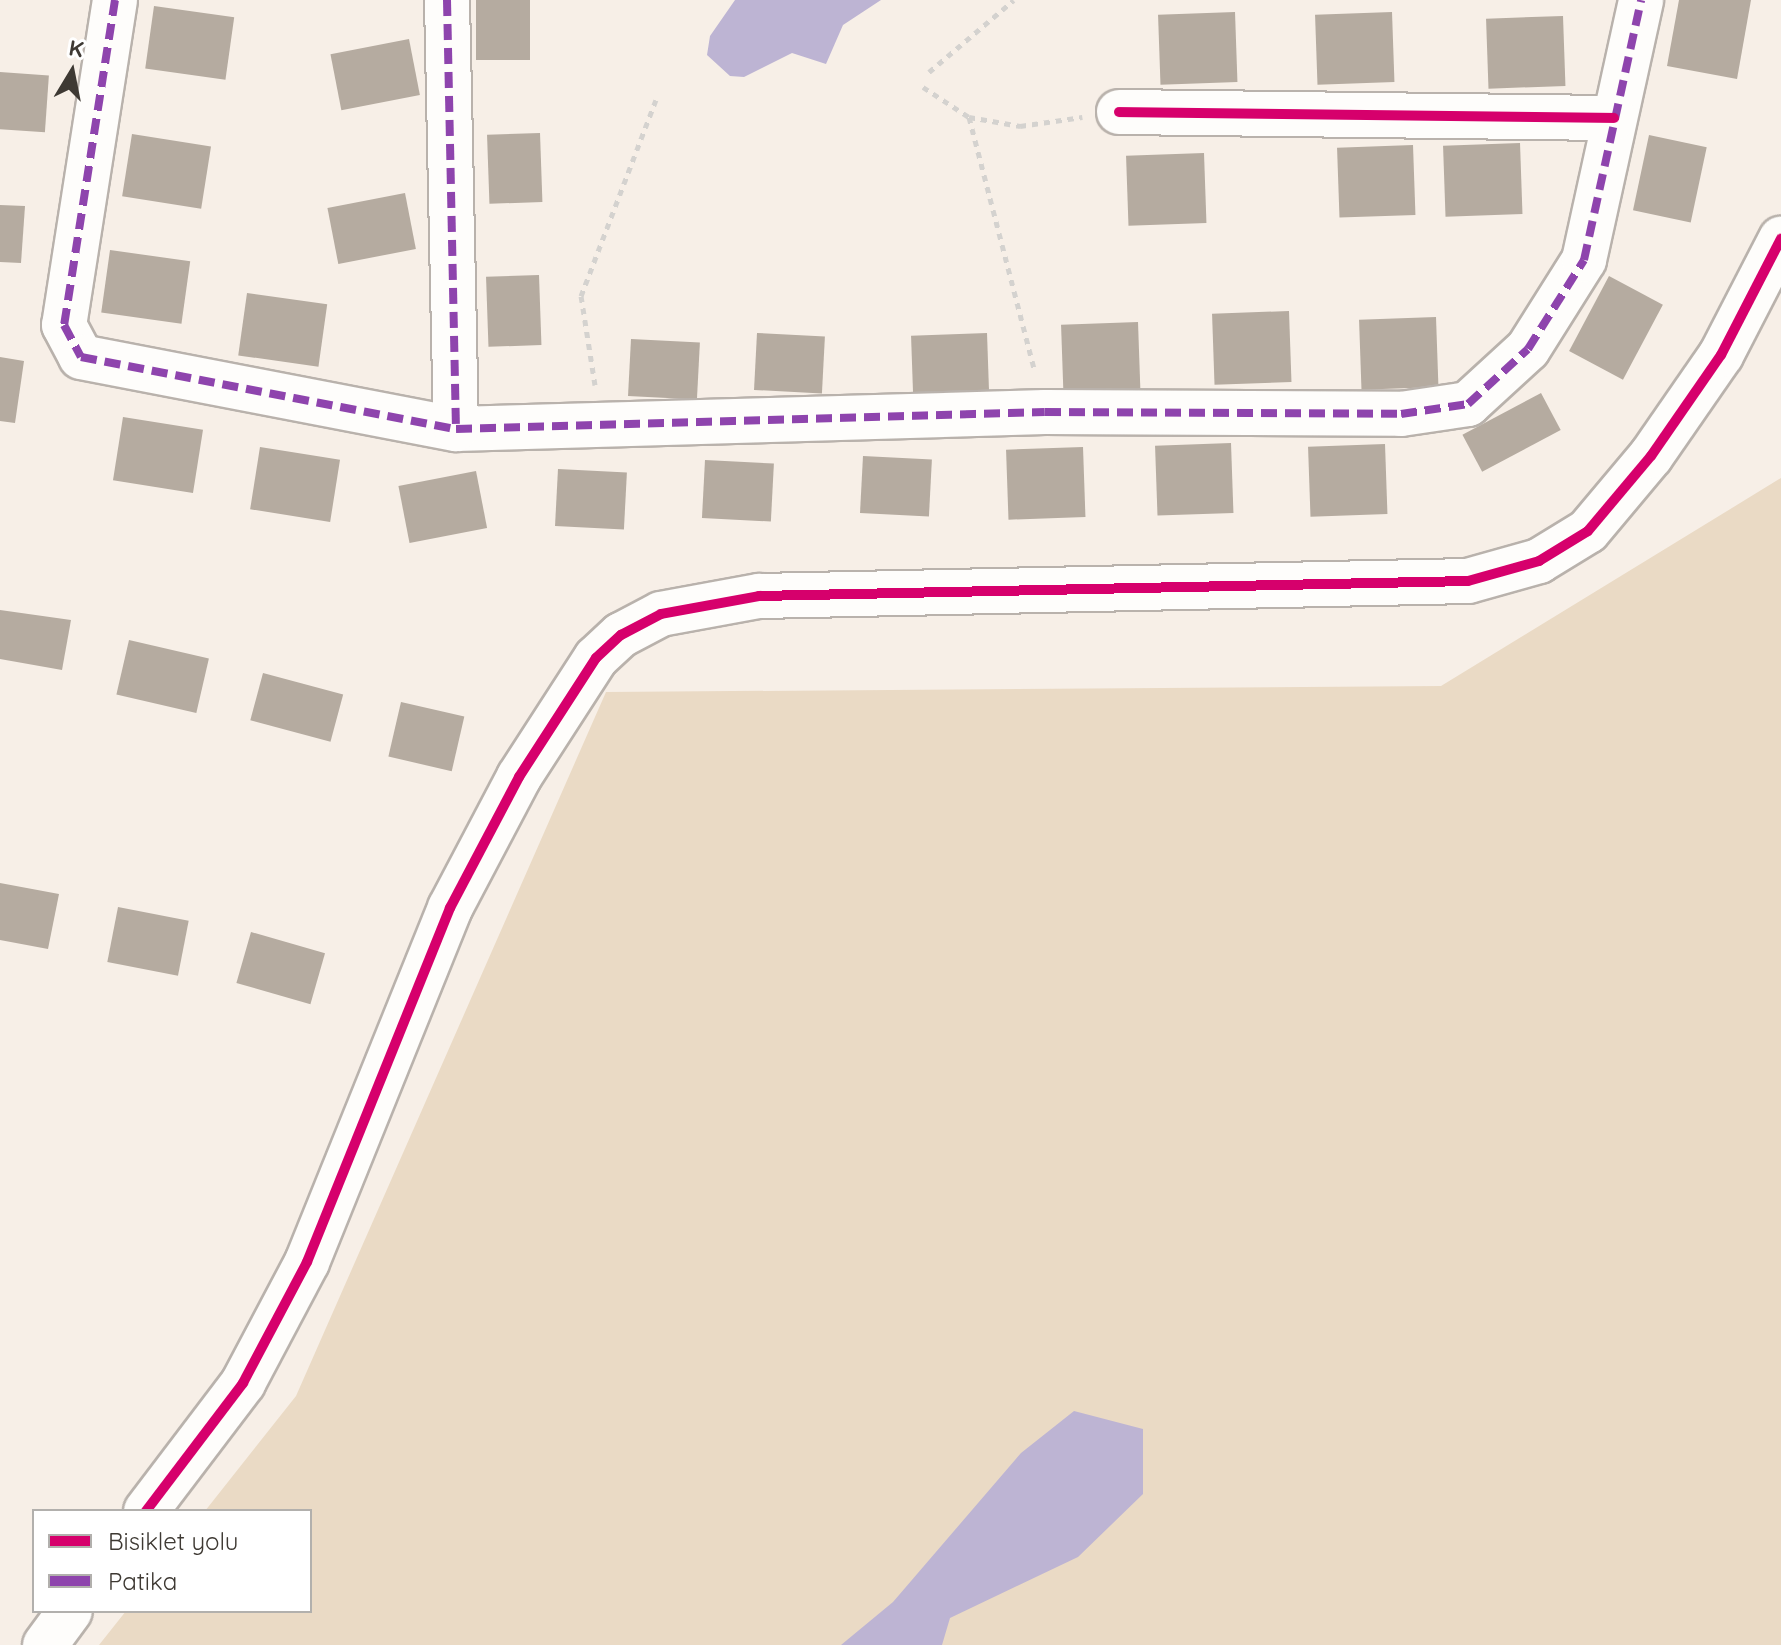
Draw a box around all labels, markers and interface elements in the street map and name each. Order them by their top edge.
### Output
north arrow [32,32,112,112]
text: K [67,33,86,63]
legend [32,1509,312,1613]
text: Bisiklet yolu [108,1526,238,1556]
text: Patika [108,1566,177,1596]

